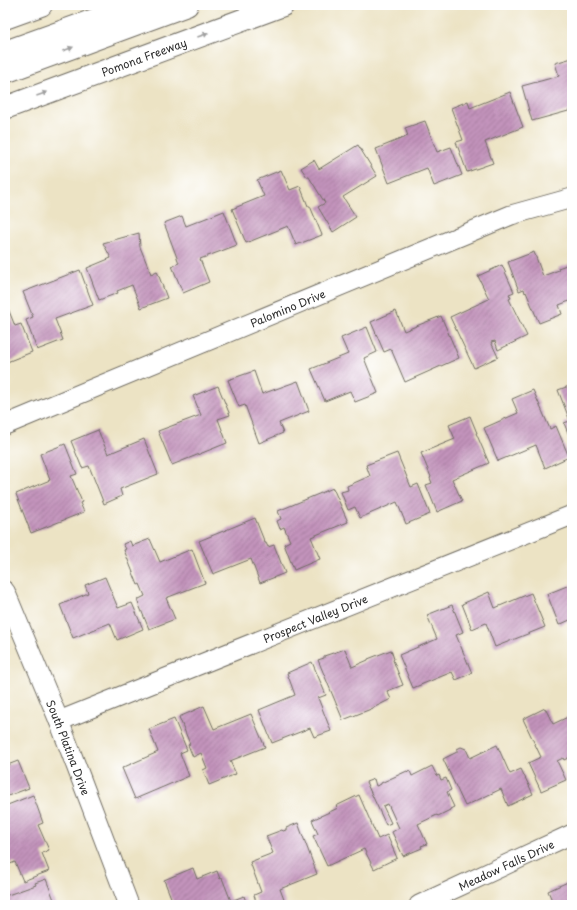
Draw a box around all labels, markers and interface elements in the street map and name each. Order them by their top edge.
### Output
one-way arrow [197,31,209,37]
street label: Pomona Freeway [99,33,189,80]
one-way arrow [62,45,74,51]
one-way arrow [36,91,48,97]
street label: Palomino Drive [247,284,328,331]
street label: Prospect Valley Drive [260,589,370,647]
street label: South Platina Drive [43,697,95,798]
street label: Meadow Falls Drive [455,835,557,894]

